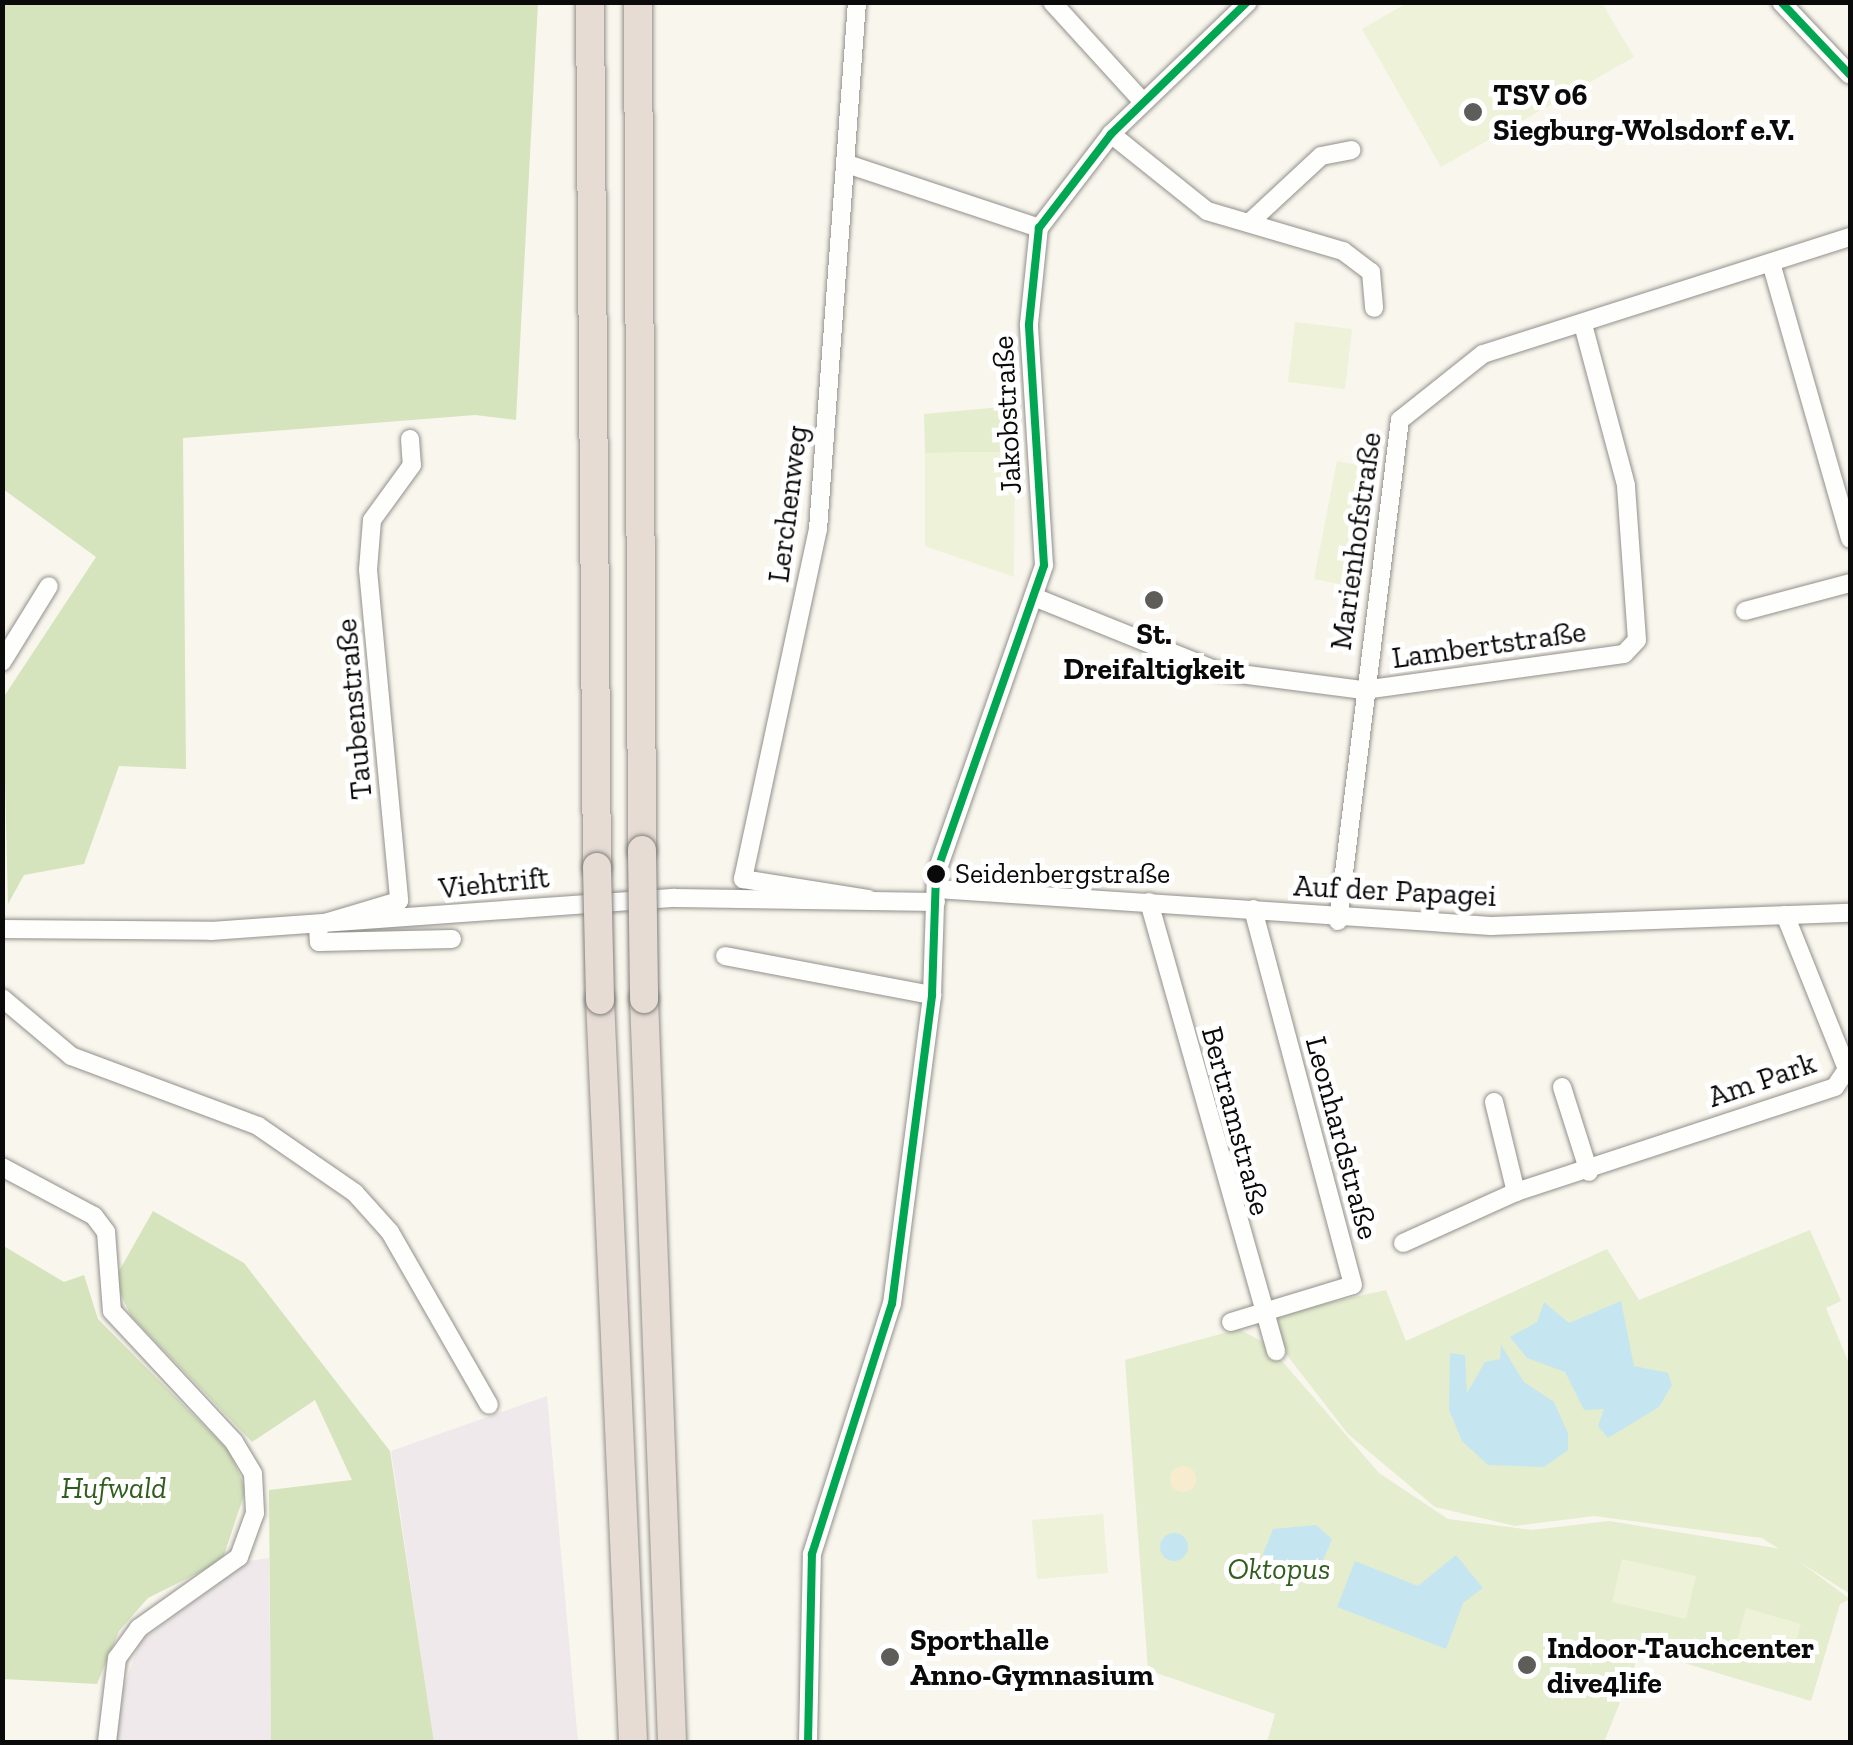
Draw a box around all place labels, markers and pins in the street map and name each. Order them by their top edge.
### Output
place label: TSV 06 Siegburg-Wolsdorf e.V. [1493,77,1794,148]
marker: TSV 06 Siegburg-Wolsdorf e.V. [1462,101,1484,123]
marker: St. Dreifaltigkeit [1143,589,1165,611]
place label: St. Dreifaltigkeit [1063,616,1245,686]
place label: Seidenbergstraße [955,857,1170,891]
marker: Seidenbergstraße [926,864,946,884]
place label: Sporthalle Anno-Gymnasium [910,1622,1154,1692]
place label: Indoor-Tauchcenter dive4life [1547,1630,1814,1700]
marker: Sporthalle Anno-Gymnasium [879,1646,901,1668]
marker: Indoor-Tauchcenter dive4life [1516,1654,1538,1676]

